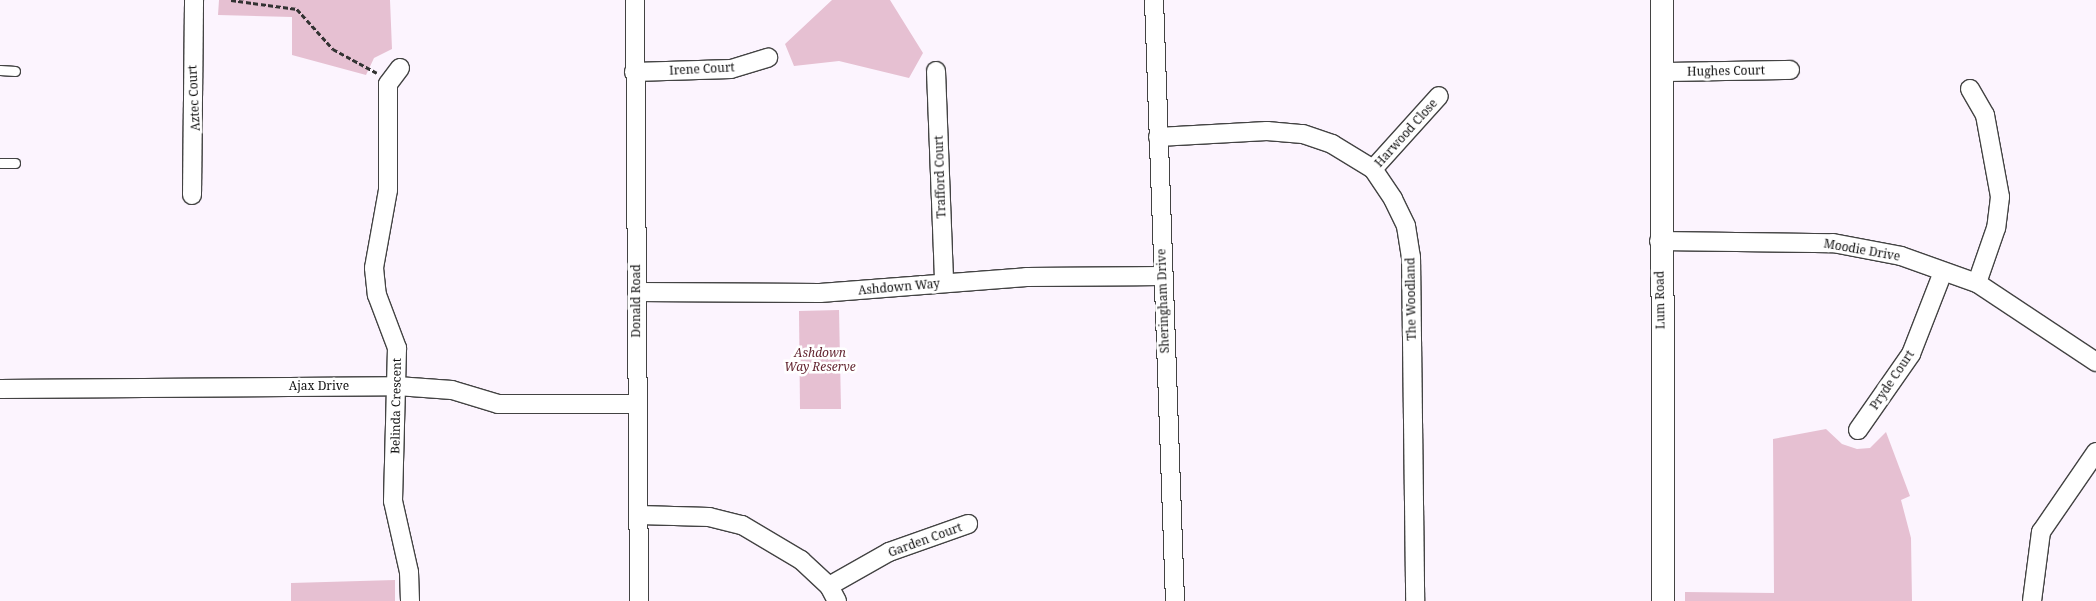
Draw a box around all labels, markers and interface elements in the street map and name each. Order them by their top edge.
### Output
street label: Irene Court [669,60,735,78]
street label: Hughes Court [1687,63,1765,79]
street label: Aztec Court [185,65,203,131]
street label: Harwood Close [1372,96,1440,170]
street label: Trafford Court [931,135,949,219]
street label: Moodie Drive [1823,236,1901,264]
street label: Sheringham Drive [1154,248,1172,354]
street label: The Woodland [1403,257,1419,341]
street label: Donald Road [629,264,643,338]
street label: Lum Road [1652,271,1668,329]
street label: Ashdown Way [858,276,940,298]
park label: Ashdown Way Reserve [784,346,856,374]
street label: Pryde Court [1867,348,1917,412]
street label: Belinda Crescent [388,358,404,454]
street label: Ajax Drive [289,379,349,393]
street label: Garden Court [886,520,964,560]

